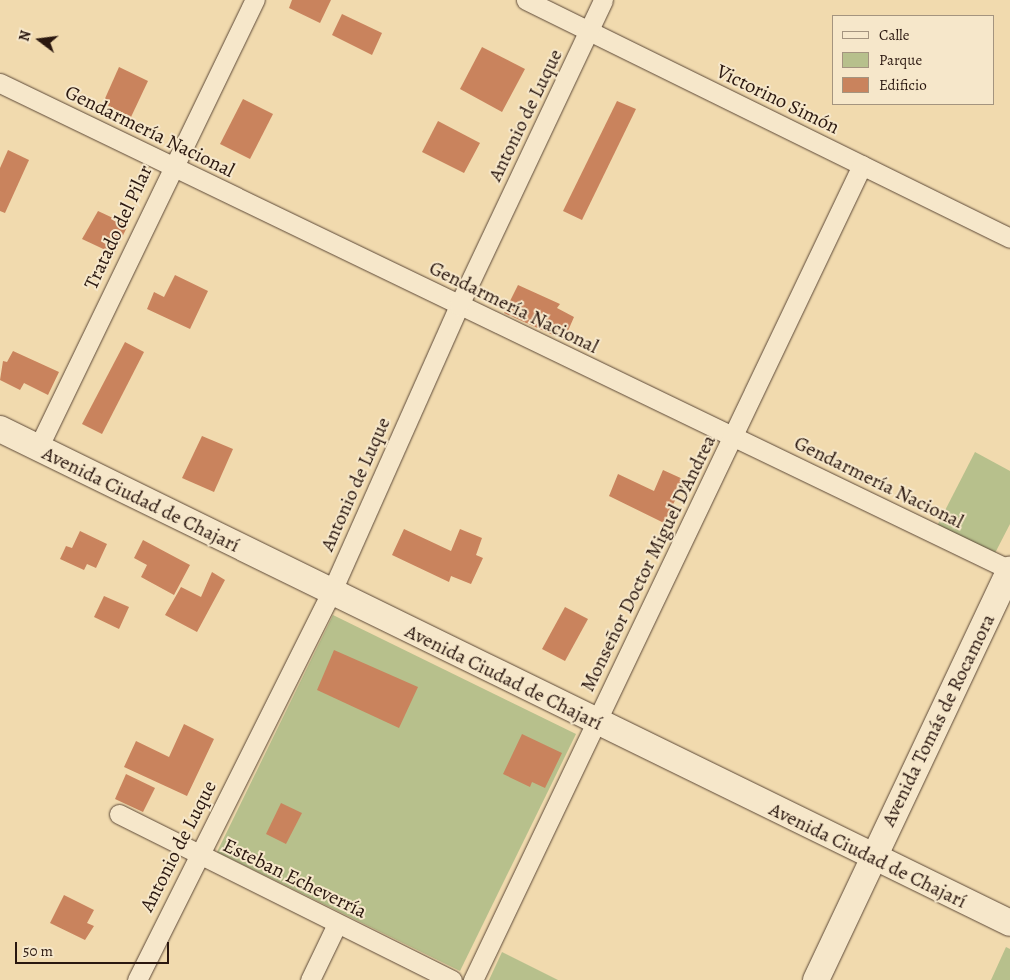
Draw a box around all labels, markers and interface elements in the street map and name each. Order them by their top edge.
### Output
north arrow [15,15,65,65]
legend [832,15,995,105]
text: Calle [879,25,909,45]
text: N [15,29,36,43]
street label: Antonio de Luque [483,45,567,185]
text: Parque [879,50,922,70]
street label: Victorino Simón [713,59,843,139]
text: Edificio [879,75,927,95]
street label: Gendarmería Nacional [61,80,239,182]
street label: Tratado del Pilar [79,161,157,293]
street label: Gendarmería Nacional [425,256,603,358]
street label: Antonio de Luque [315,413,395,555]
street label: Monseñor Doctor Miguel D'Andrea [575,431,721,695]
street label: Gendarmería Nacional [790,431,968,533]
street label: Avenida Ciudad de Chajarí [38,441,244,557]
street label: Avenida Tomás de Rocamora [876,610,1000,830]
street label: Avenida Ciudad de Chajarí [401,619,607,735]
street label: Antonio de Luque [135,776,221,916]
street label: Avenida Ciudad de Chajarí [765,797,971,913]
street label: Esteban Echeverría [219,833,371,923]
scale bar [18,932,171,964]
text: 50 m [23,941,53,961]

